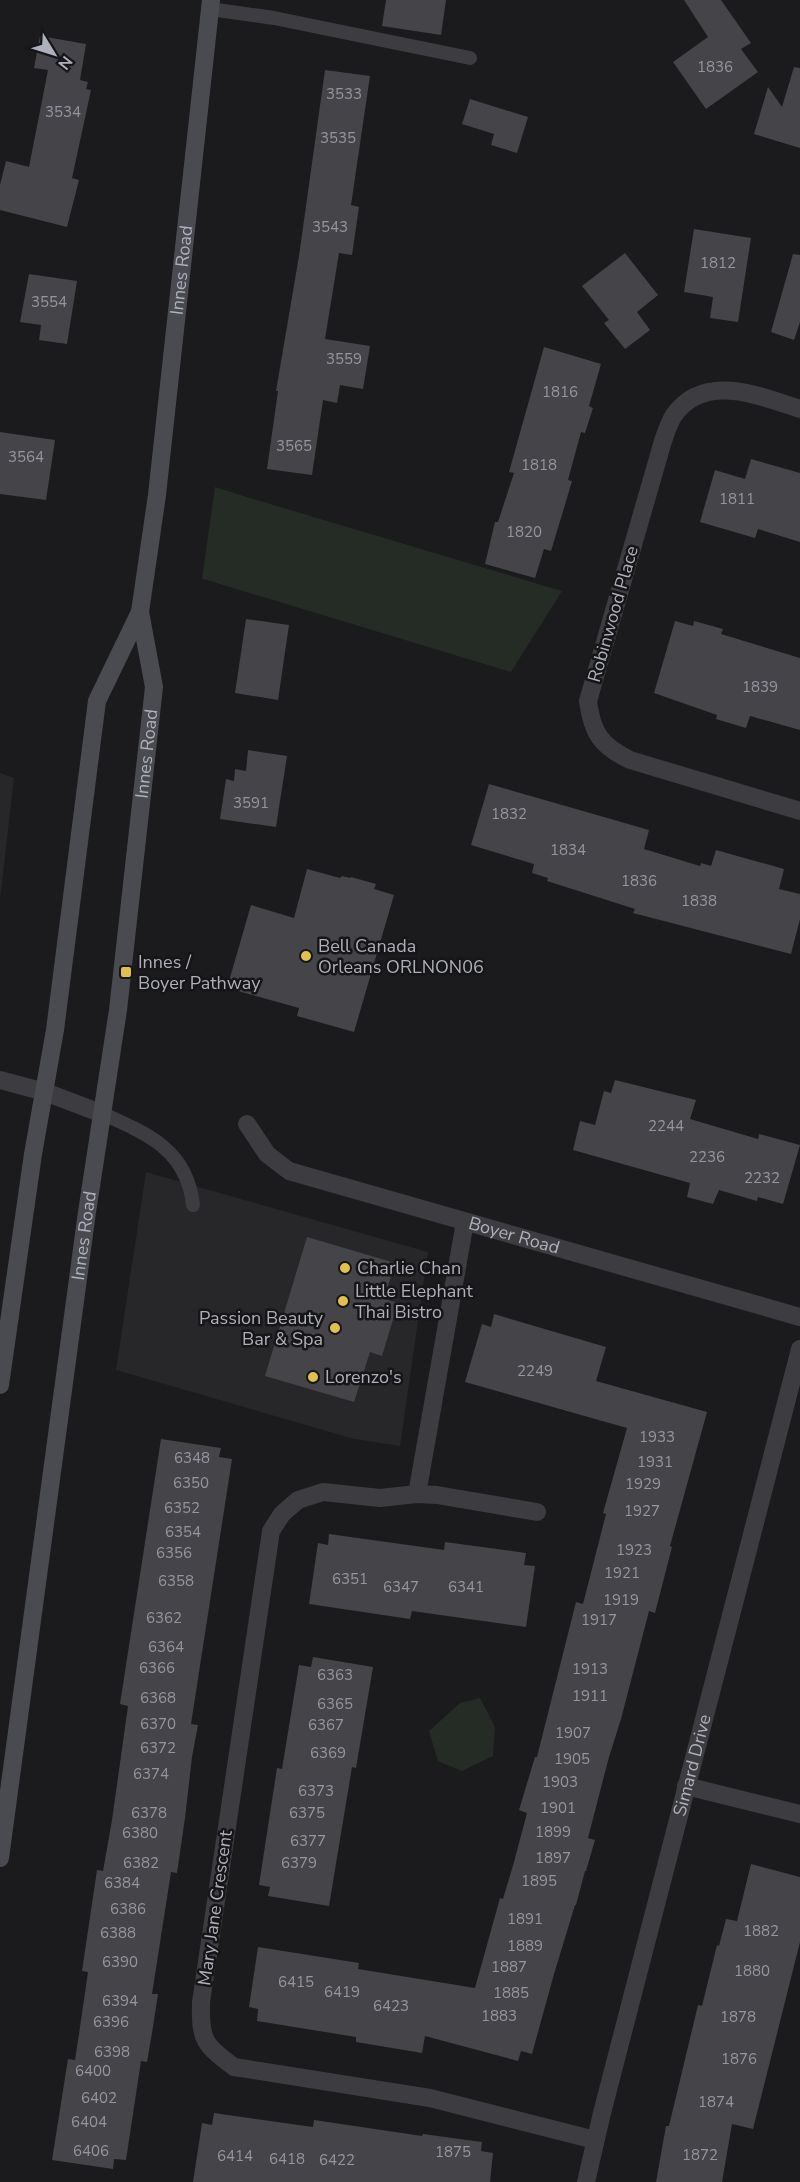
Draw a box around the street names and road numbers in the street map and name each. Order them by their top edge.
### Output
street label: Innes Road [165,224,198,316]
street label: Robinwood Place [582,543,644,685]
street label: Innes Road [130,708,163,800]
street label: Innes Road [66,1189,102,1282]
street label: Boyer Road [466,1211,563,1260]
street label: Simard Drive [667,1712,717,1819]
street label: Mary Jane Crescent [192,1828,238,1987]

